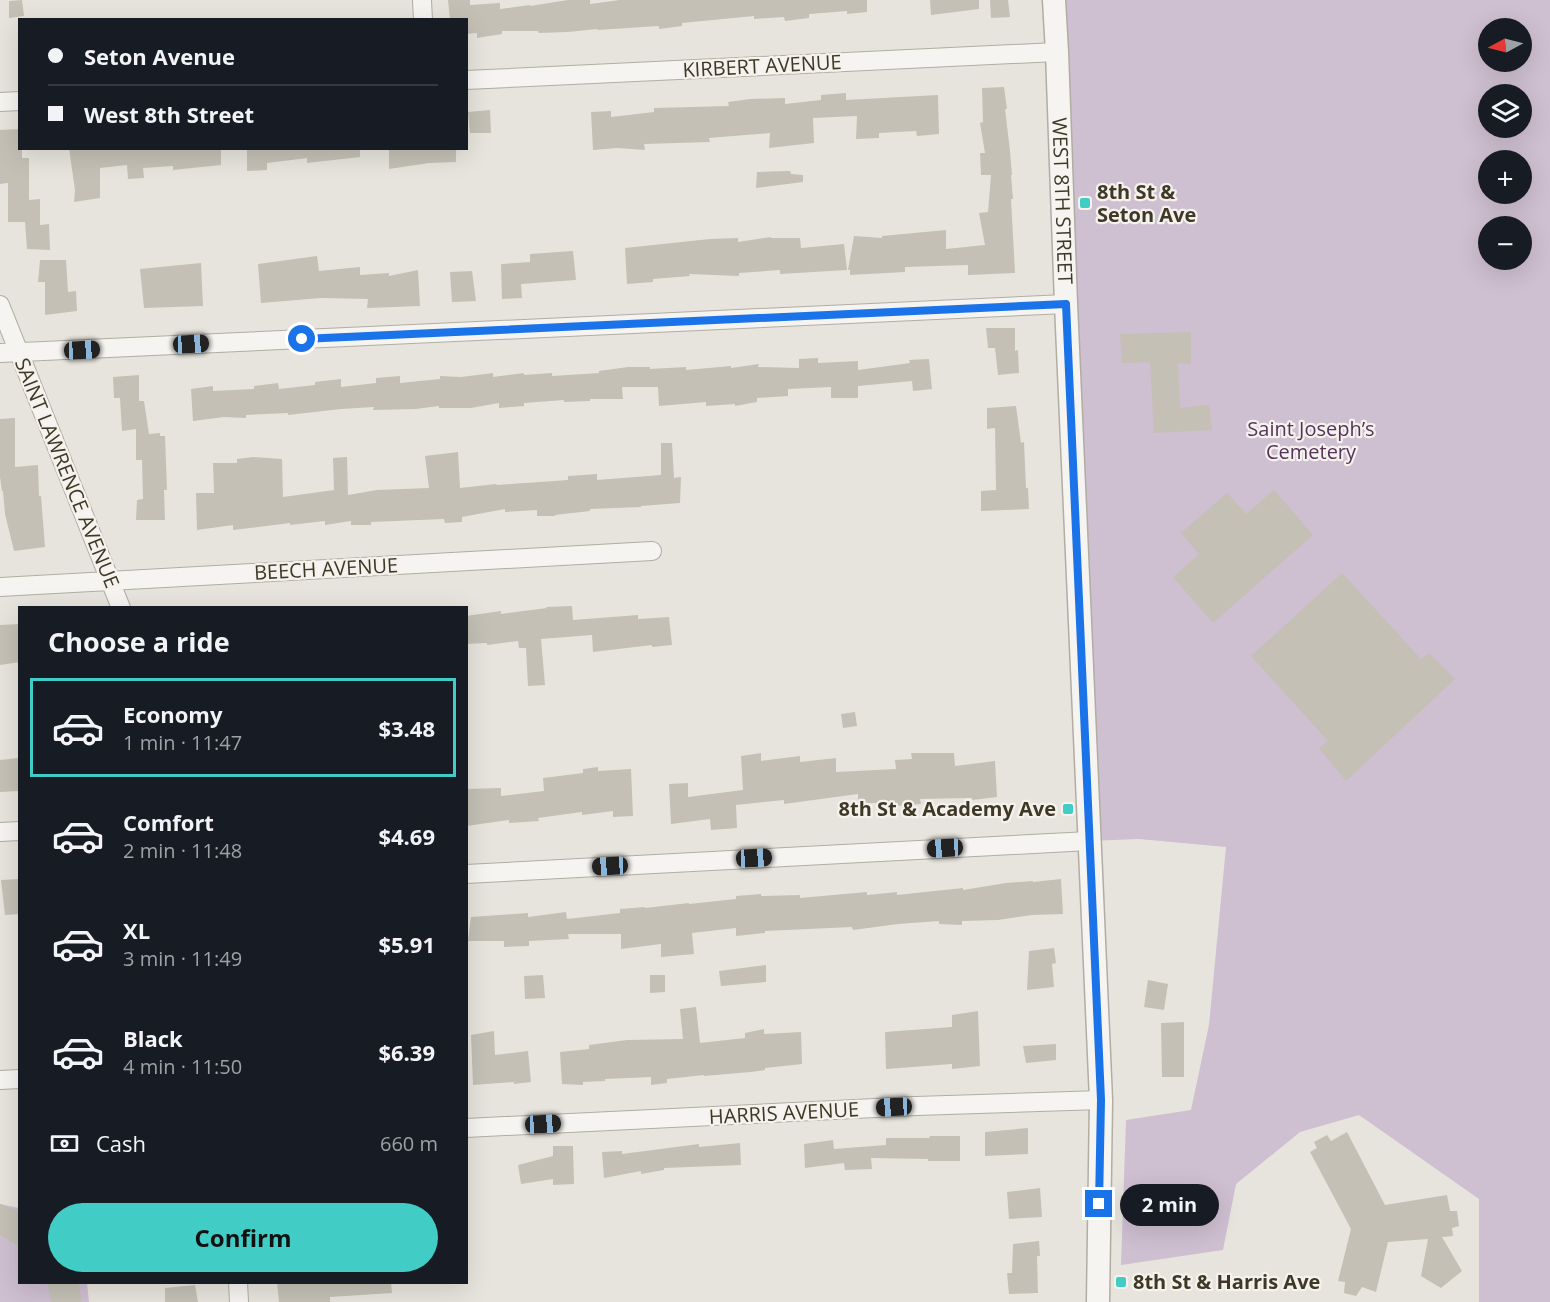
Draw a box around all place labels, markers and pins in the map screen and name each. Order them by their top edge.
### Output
place label: 8th St & Seton Ave [1097,178,1196,228]
marker: 8th St & Seton Ave [1078,196,1092,210]
place label: 8th St & Academy Ave [839,795,1056,822]
marker: 8th St & Academy Ave [1061,802,1075,816]
place label: 8th St & Harris Ave [1133,1268,1320,1295]
marker: 8th St & Harris Ave [1114,1275,1128,1289]

